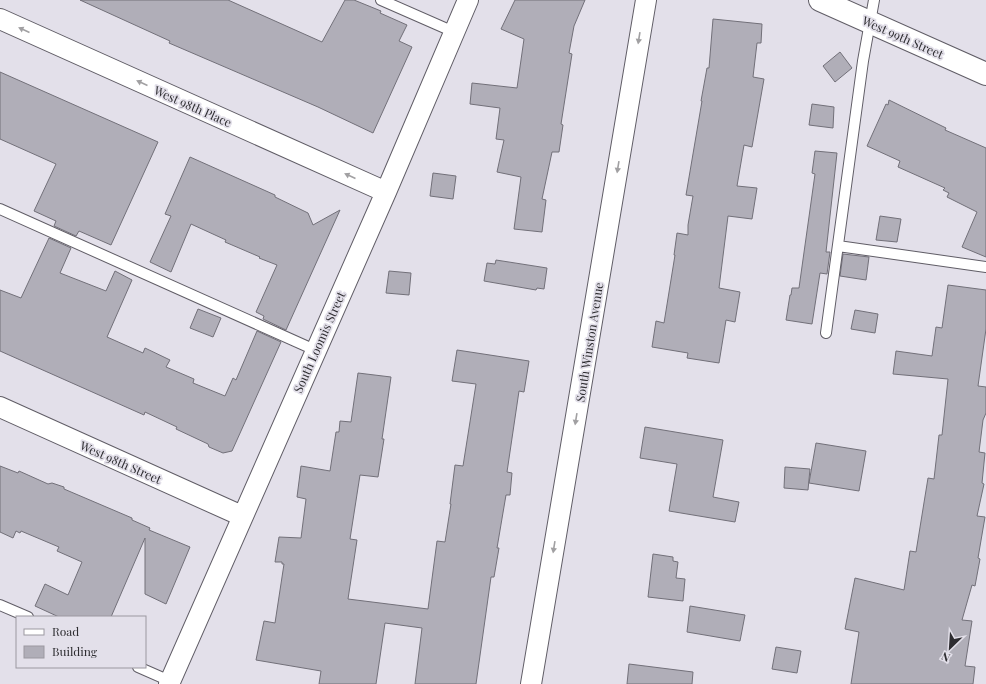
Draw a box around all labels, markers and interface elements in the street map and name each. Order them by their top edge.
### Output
street label: West 99th Street [859,12,947,62]
one-way arrow [17,26,29,32]
one-way arrow [636,32,642,45]
one-way arrow [137,80,148,86]
street label: West 98th Place [151,81,234,130]
one-way arrow [615,161,621,173]
one-way arrow [345,173,356,179]
street label: South Winston Avenue [572,281,606,403]
street label: South Loomis Street [289,288,349,395]
one-way arrow [573,413,579,425]
street label: West 98th Street [77,437,165,487]
one-way arrow [551,541,557,554]
legend [16,616,146,668]
text: Road [52,623,79,639]
north arrow [930,628,970,668]
text: Building [52,643,98,659]
text: N [939,649,952,666]

